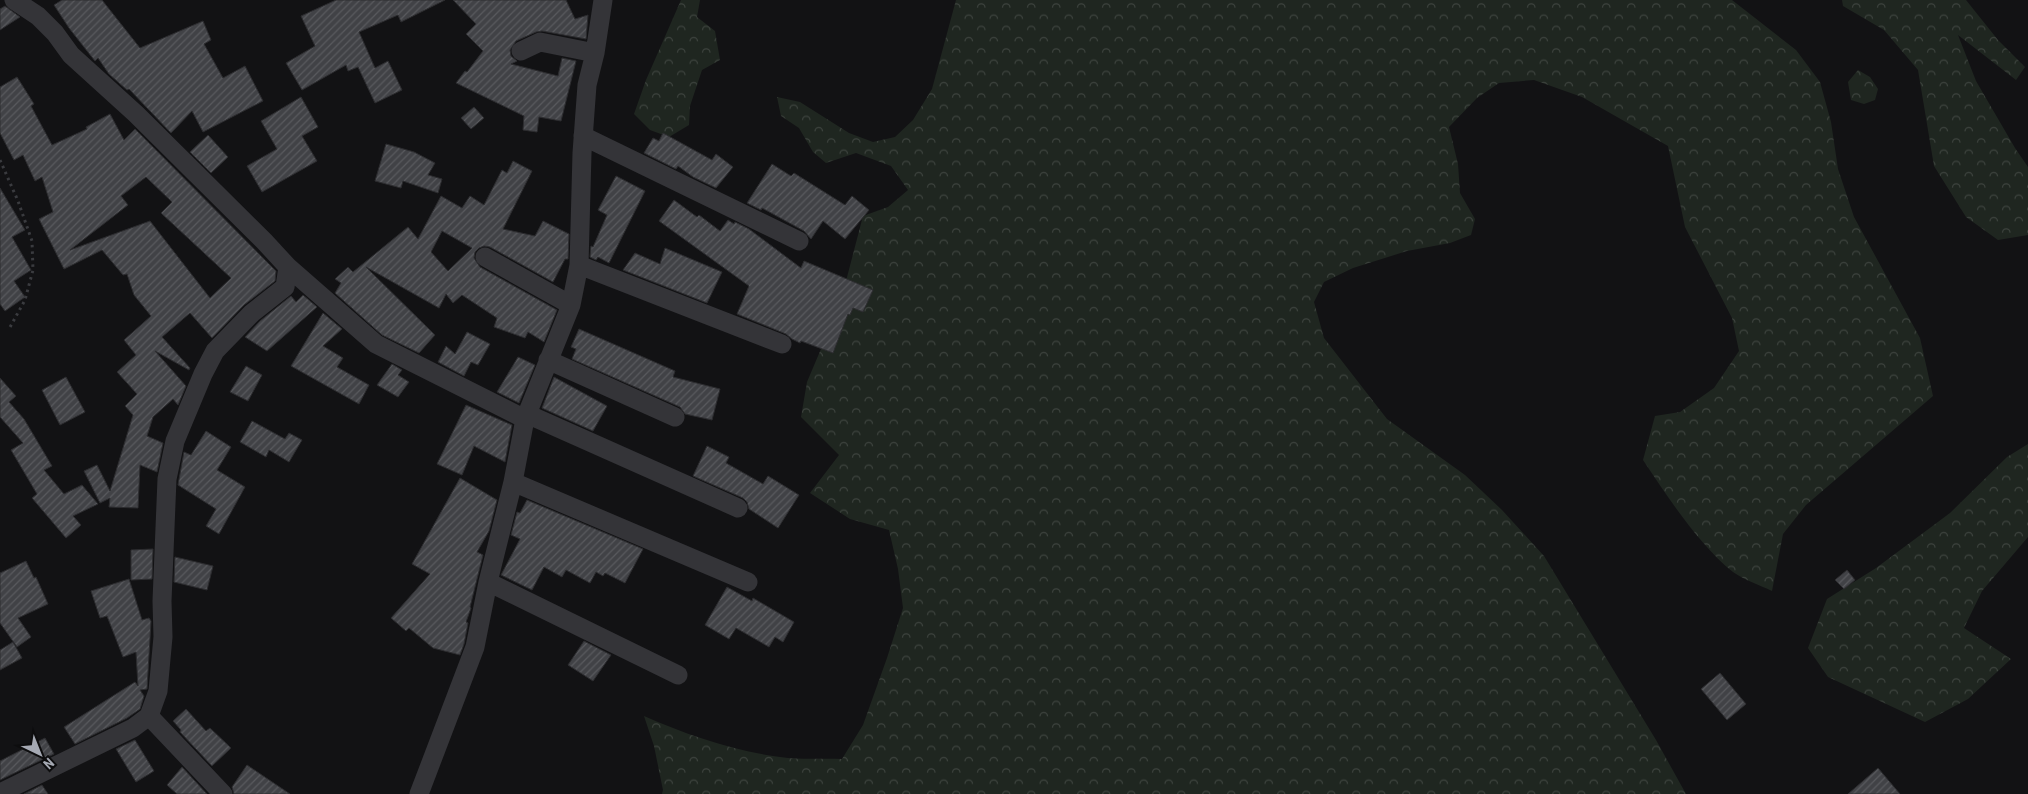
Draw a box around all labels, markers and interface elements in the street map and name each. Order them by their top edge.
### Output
north arrow [15,729,65,779]
text: N [40,755,57,772]

